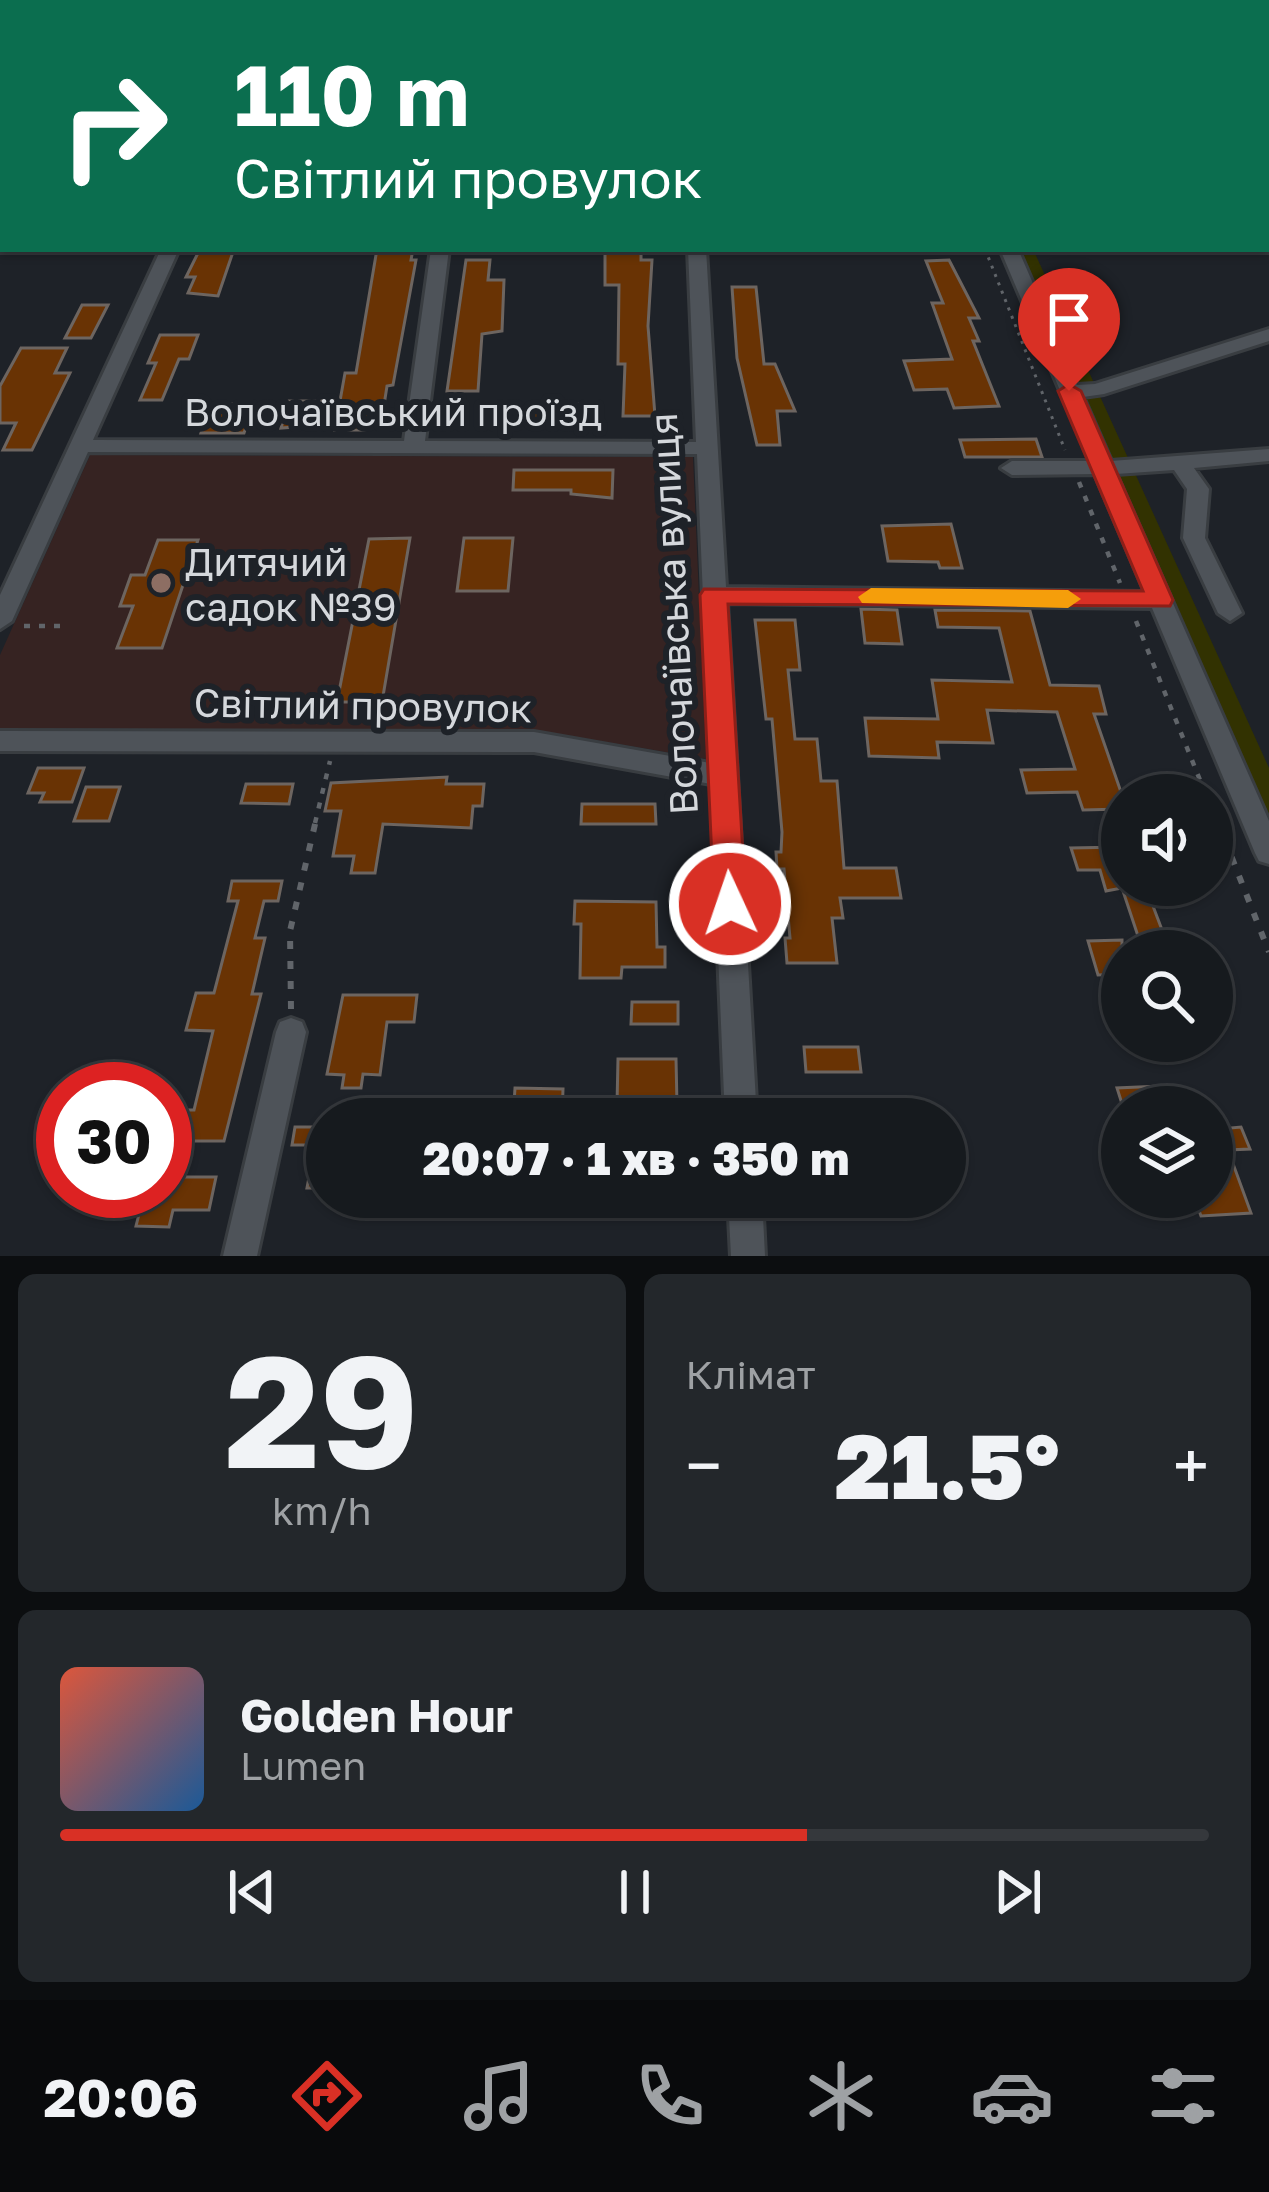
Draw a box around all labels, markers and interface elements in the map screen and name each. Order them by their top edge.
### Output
text: 110 m [234,44,470,144]
icon: right [36,48,192,204]
text: Світлий провулок [234,145,703,210]
pin [1018,268,1120,391]
icon: arrive [1036,286,1102,352]
street label: Волочаївський проїзд [184,388,602,435]
street label: Волочаївська вулиця [639,412,707,816]
place label: Дитячий садок №39 [185,538,397,630]
marker: Дитячий садок №39 [148,570,174,596]
street label: Світлий провулок [193,679,533,731]
map controls [1101,774,1233,1218]
button: sound [1101,774,1233,906]
position arrow [667,841,793,967]
button: search [1101,930,1233,1062]
speed limit sign: 30 [36,1062,192,1218]
button: layers [1101,1086,1233,1218]
text: 20:07 · 1 хв · 350 m [423,1131,849,1185]
text: 29 [225,1315,419,1502]
text: Клімат [686,1351,816,1398]
text: 21.5° [835,1411,1060,1519]
text: − [686,1425,722,1505]
text: + [1173,1425,1209,1505]
text: km/h [272,1487,371,1534]
text: Golden Hour [240,1688,513,1742]
text: Lumen [240,1742,366,1789]
icon: previous [219,1859,285,1925]
icon: pause [602,1859,668,1925]
icon: next [985,1859,1051,1925]
icon: directions [285,2054,369,2138]
icon: music [457,2054,541,2138]
icon: phone [628,2054,712,2138]
icon: climate [799,2054,883,2138]
icon: car [970,2054,1054,2138]
icon: filters [1141,2054,1225,2138]
text: 20:06 [44,2064,198,2129]

